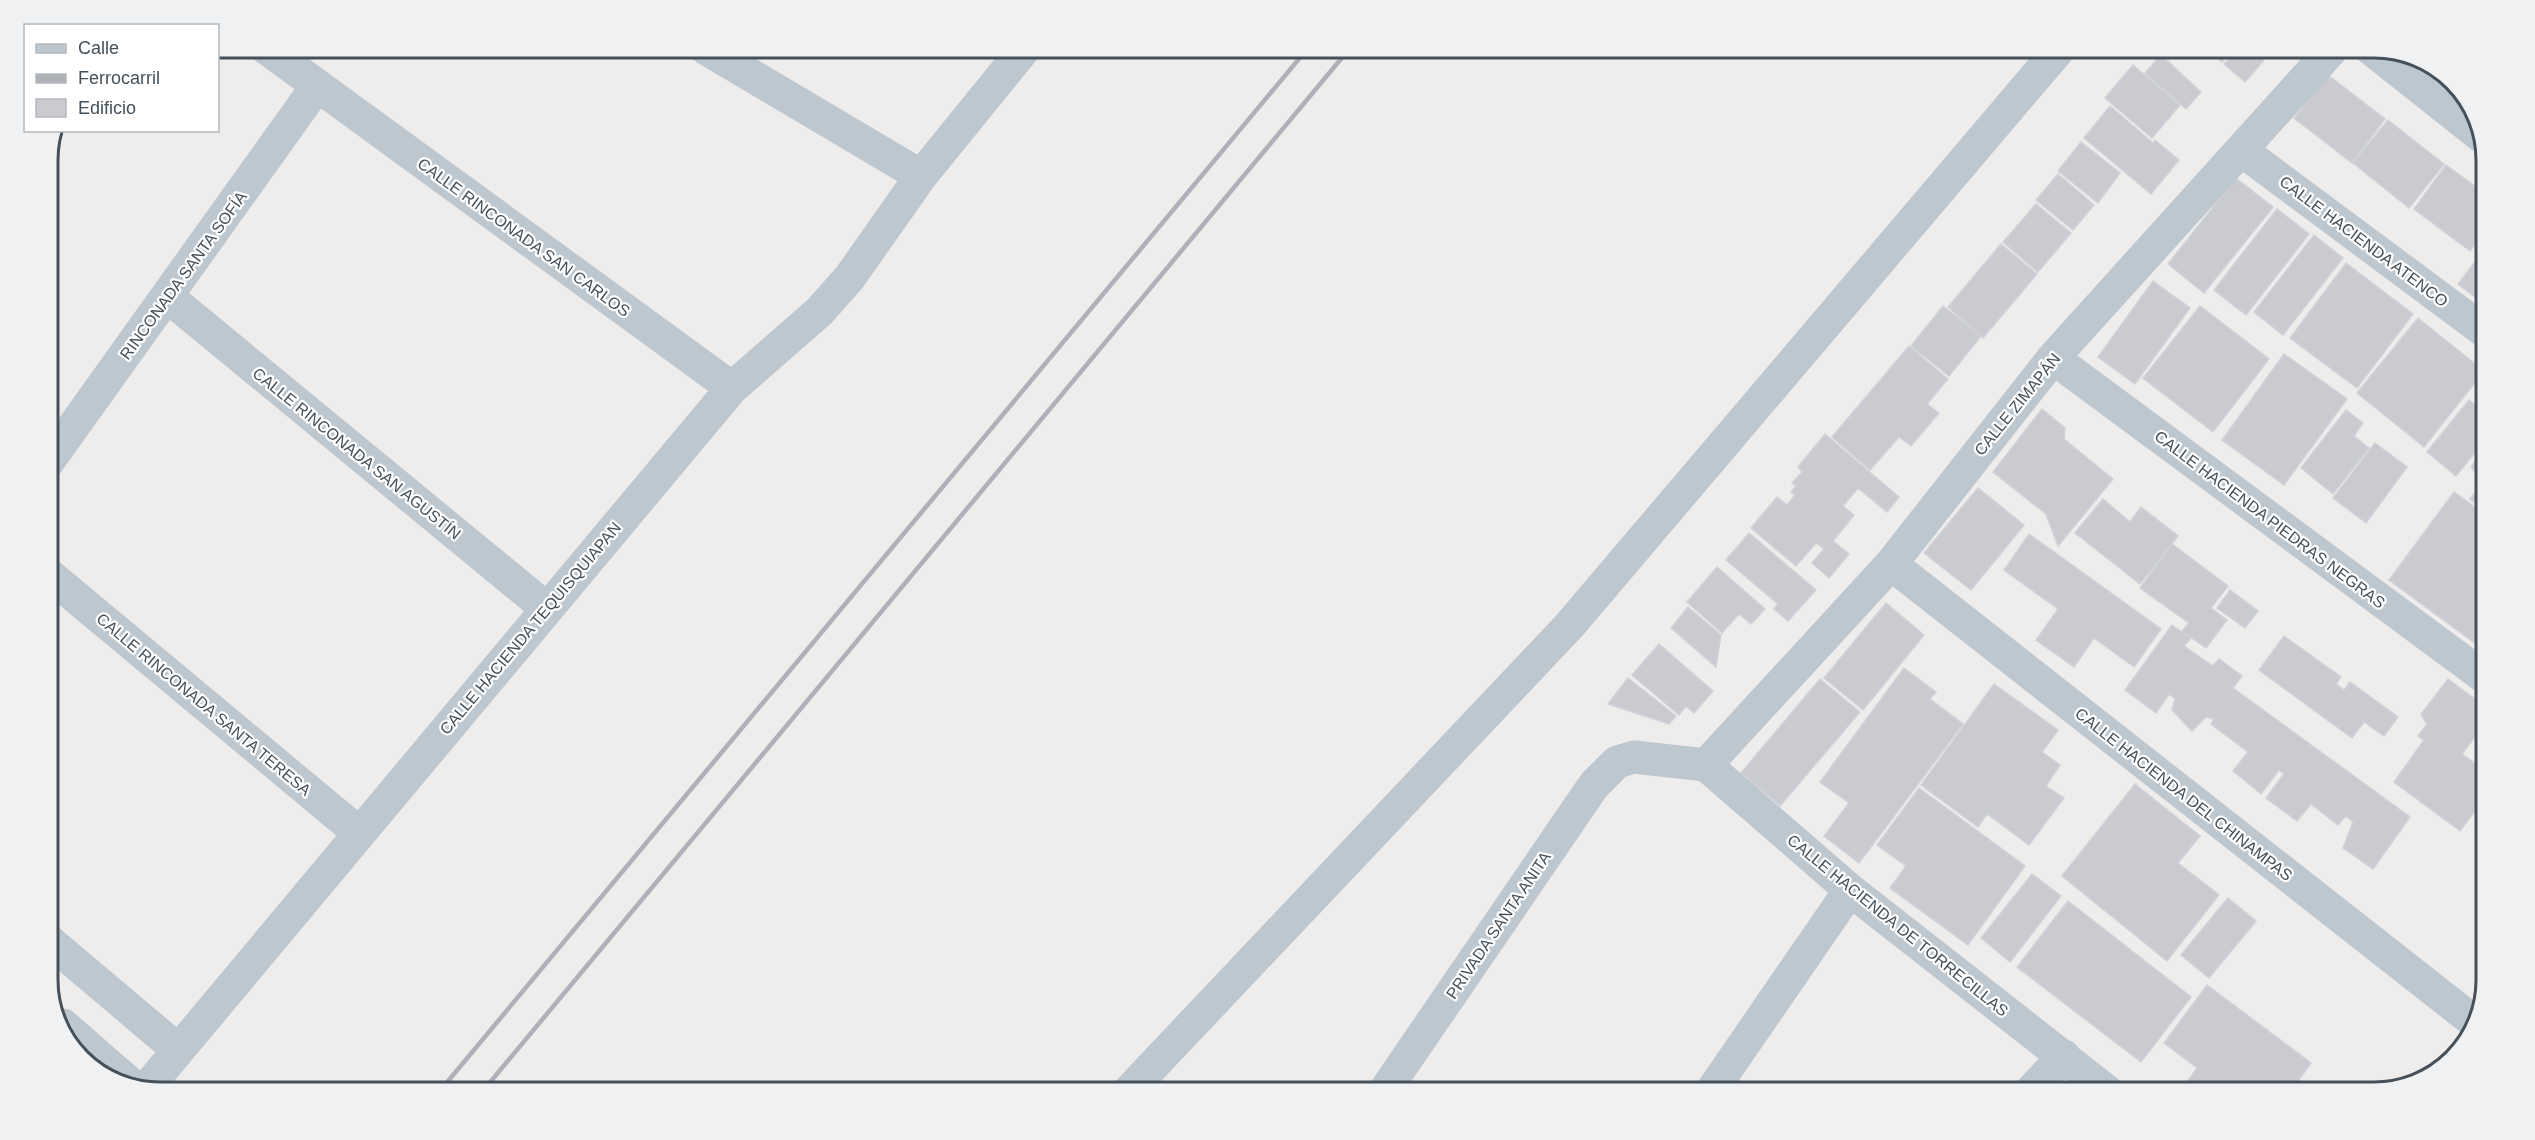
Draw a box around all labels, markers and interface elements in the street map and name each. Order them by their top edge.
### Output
legend [24,24,219,132]
text: Calle [78,38,119,58]
text: Ferrocarril [78,68,160,88]
text: Edificio [78,98,136,118]
street label: CALLE RINCONADA SAN CARLOS [414,155,633,320]
street label: CALLE HACIENDA ATENCO [2276,173,2451,310]
street label: RINCONADA SANTA SOFÍA [116,187,250,363]
street label: CALLE ZIMAPÁN [1970,349,2064,459]
street label: CALLE RINCONADA SAN AGUSTÍN [249,363,465,543]
street label: CALLE HACIENDA PIEDRAS NEGRAS [2151,427,2388,612]
street label: CALLE HACIENDA TEQUISQUIAPAN [437,519,624,738]
street label: CALLE RINCONADA SANTA TERESA [93,610,314,799]
street label: CALLE HACIENDA DEL CHINAMPAS [2072,704,2295,884]
street label: CALLE HACIENDA DE TORRECILLAS [1784,831,2011,1020]
street label: PRIVADA SANTA ANITA [1443,848,1554,1002]

